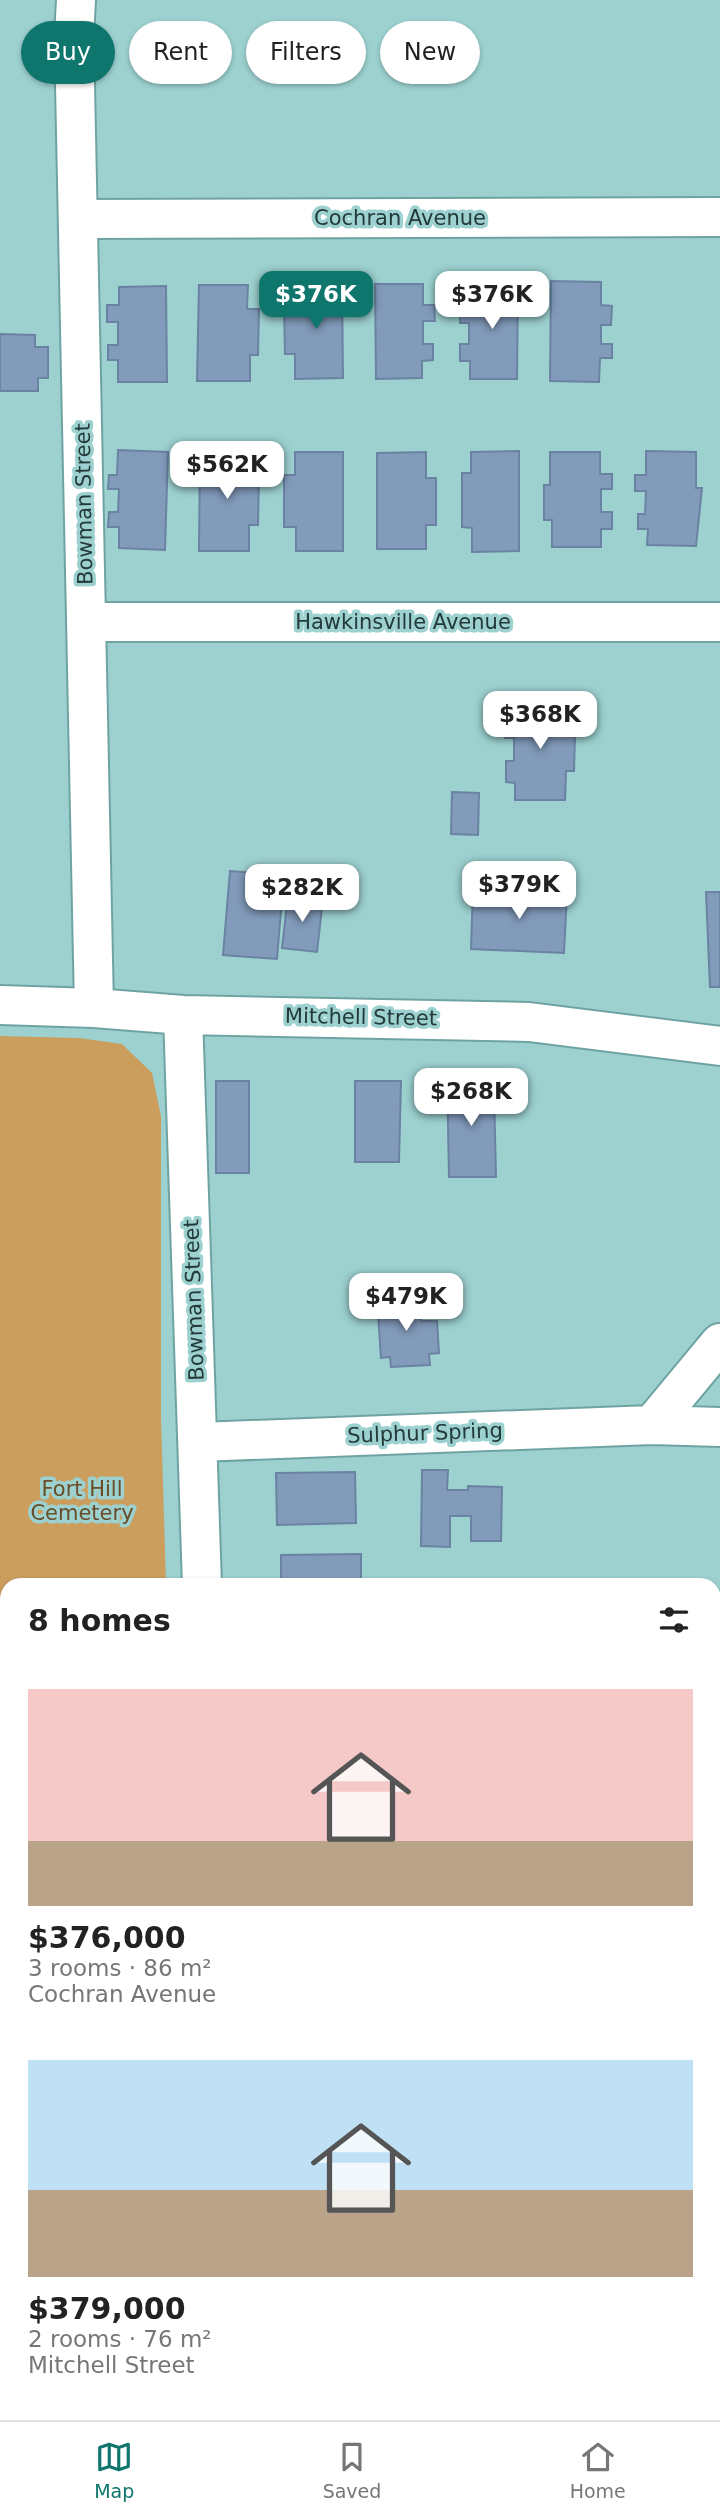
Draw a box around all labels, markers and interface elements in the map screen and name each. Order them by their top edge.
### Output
chip: Buy [21,21,115,84]
chip: Rent [129,21,232,84]
chip: Filters [246,21,366,84]
chip: New [380,21,480,84]
street label: Cochran Avenue [314,206,486,230]
pin: $376K [267,272,365,331]
pin: $376K [443,272,541,331]
text: $376K [275,281,357,307]
text: $376K [451,281,533,307]
street label: Bowman Street [71,423,97,585]
pin: $562K [178,442,276,501]
text: $562K [186,451,268,477]
street label: Hawkinsville Avenue [295,610,511,634]
pin: $368K [491,692,589,751]
text: $368K [499,701,581,727]
pin: $379K [470,862,568,921]
pin: $282K [253,864,351,924]
text: $379K [478,871,560,897]
text: $282K [261,874,343,900]
street label: Mitchell Street [285,1004,437,1030]
pin: $268K [422,1068,520,1128]
text: $268K [430,1078,512,1104]
street label: Bowman Street [179,1219,209,1381]
pin: $479K [357,1274,455,1333]
text: $479K [365,1283,447,1309]
street label: Sulphur Spring [347,1418,503,1448]
park label: Fort Hill Cemetery [30,1477,134,1525]
icon: filters [655,1601,693,1639]
text: 8 homes [28,1603,171,1638]
icon: home [298,1734,424,1860]
text: $376,000 [28,1920,186,1955]
text: 3 rooms · 86 m² [28,1955,212,1981]
text: Cochran Avenue [28,1981,216,2007]
icon: home [298,2105,424,2231]
text: $379,000 [28,2291,186,2326]
text: 2 rooms · 76 m² [28,2326,212,2352]
text: Mitchell Street [28,2352,195,2378]
tab: Map [94,2438,134,2502]
tab: Saved [323,2438,381,2502]
tab: Home [570,2438,626,2502]

